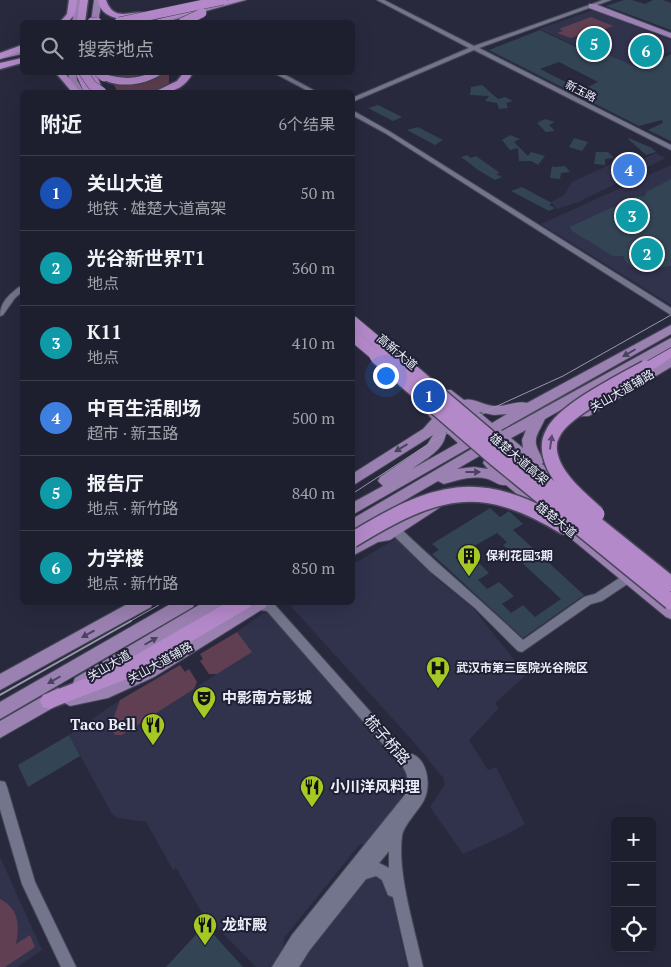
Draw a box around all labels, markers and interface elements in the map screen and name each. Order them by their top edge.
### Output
search box [20,20,355,75]
pin: 5 [578,25,610,63]
pin: 6 [630,32,662,70]
icon: search [38,34,66,62]
text: 搜索地点 [78,36,154,61]
street label: 新玉路 [563,77,599,105]
text: 附近 [40,110,82,138]
text: 6个结果 [278,113,335,135]
pin: 4 [613,151,645,189]
text: 关山大道 [87,170,163,195]
text: 1 [51,182,61,204]
text: 50 m [300,182,335,204]
text: 地铁 · 雄楚大道高架 [87,197,227,219]
pin: 3 [616,197,648,235]
pin: 2 [631,235,663,273]
text: 光谷新世界T1 [87,245,205,270]
text: 2 [51,257,61,279]
text: 360 m [292,257,335,279]
text: 地点 [87,272,119,294]
text: K11 [87,319,122,344]
street label: 高新大道 [374,330,421,373]
text: 3 [51,332,61,354]
text: 410 m [292,332,335,354]
text: 地点 [87,346,119,368]
one-way arrow [621,349,636,357]
your location [373,363,399,389]
street label: 关山大道辅路 [587,366,657,415]
pin: 1 [413,377,445,415]
text: 中百生活剧场 [87,395,201,420]
text: 4 [51,407,61,429]
text: 500 m [292,407,335,429]
text: 超市 · 新玉路 [87,422,179,444]
street label: 雄楚大道高架 [487,430,552,488]
one-way arrow [547,434,555,450]
one-way arrow [395,444,408,453]
one-way arrow [465,468,481,476]
text: 报告厅 [87,470,144,495]
text: 5 [51,482,61,504]
text: 840 m [292,482,335,504]
text: 地点 · 新竹路 [87,497,179,519]
street label: 雄楚大道 [533,499,580,541]
building icon: 保利花园3期 [456,543,482,577]
text: 力学楼 [87,545,144,570]
place label: 保利花园3期 [486,548,553,563]
text: 6 [51,557,61,579]
text: 850 m [292,557,335,579]
text: 地点 · 新竹路 [87,572,179,594]
one-way arrow [81,630,95,639]
one-way arrow [144,637,159,645]
street label: 关山大道辅路 [125,639,195,687]
street label: 关山大道 [84,647,133,684]
hospital icon: 武汉市第三医院光谷院区 [425,655,451,689]
place label: 武汉市第三医院光谷院区 [456,660,588,675]
one-way arrow [47,676,60,685]
theatre icon: 中影南方影城 [191,685,217,719]
place label: 中影南方影城 [222,687,312,707]
street label: 梳子桥路 [361,710,415,769]
restaurant icon: Taco Bell [140,712,166,746]
place label: Taco Bell [70,714,136,734]
restaurant icon: 小川洋风料理 [299,774,325,808]
place label: 小川洋风料理 [330,776,420,796]
map controls [611,817,656,952]
button: + [611,817,656,862]
button: − [611,862,656,907]
button: locate [611,907,656,952]
restaurant icon: 龙虾殿 [192,912,218,946]
place label: 龙虾殿 [222,914,267,934]

